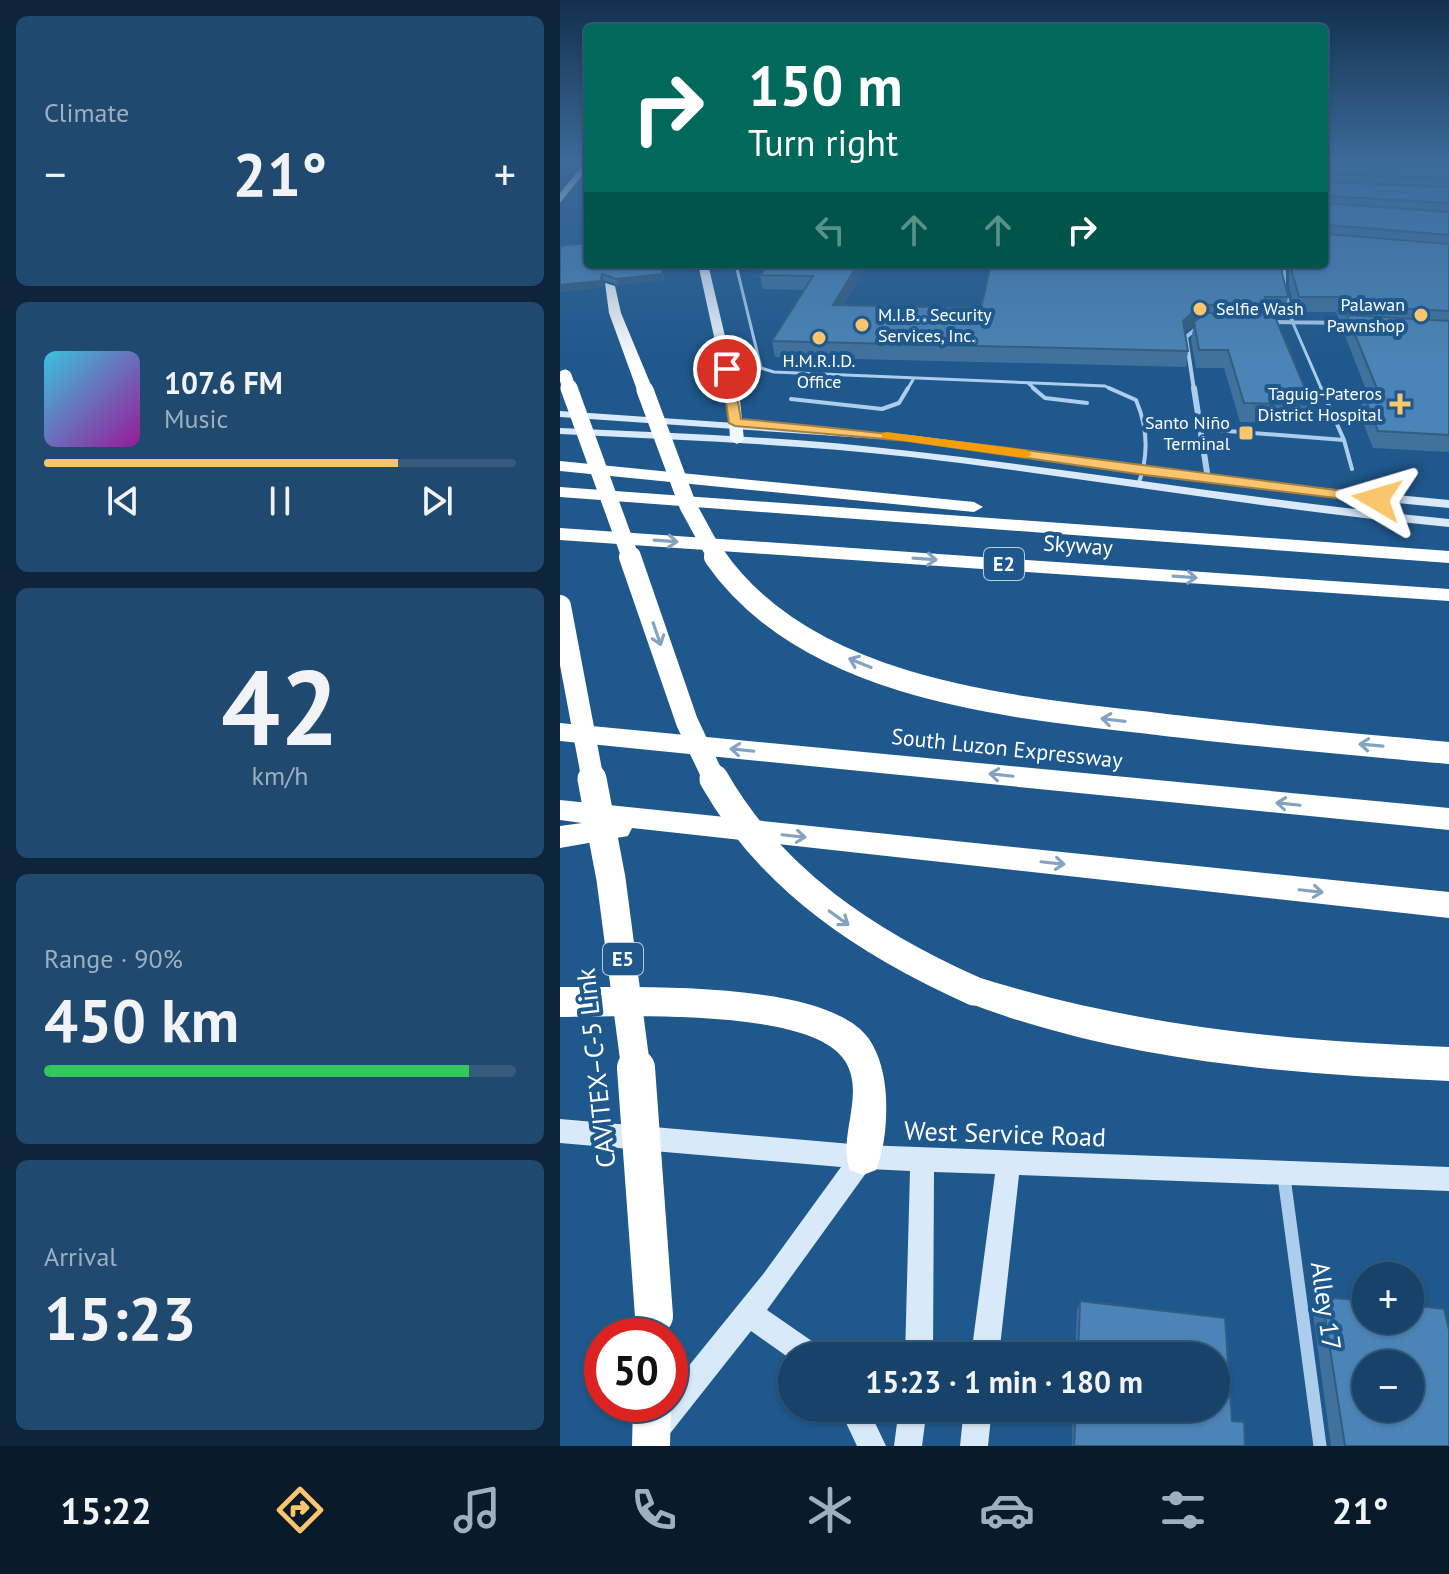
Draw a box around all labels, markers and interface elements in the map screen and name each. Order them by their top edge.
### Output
text: 150 m [748,49,903,121]
icon: right [616,56,720,160]
text: Climate [44,96,129,129]
text: Turn right [748,119,898,166]
text: 21° [233,135,327,213]
text: − [44,145,66,202]
text: + [494,145,516,202]
icon: left [808,208,852,252]
icon: ahead [892,208,936,252]
icon: ahead [976,208,1020,252]
icon: right [1060,208,1104,252]
place label: Palawan Pawnshop [1327,293,1405,337]
place label: Selfie Wash [1216,297,1304,320]
marker: Selfie Wash [1191,300,1209,318]
place label: M.I.B. . Security Services, Inc. [878,303,992,347]
marker: Palawan Pawnshop [1412,306,1430,324]
marker: M.I.B. . Security Services, Inc. [853,316,871,334]
marker: H.M.R.I.D. Office [810,329,828,347]
pin [693,335,761,403]
icon: arrive [705,347,749,391]
place label: H.M.R.I.D. Office [783,349,855,393]
text: 107.6 FM [164,363,283,402]
place label: Taguig-Pateros District Hospital [1258,382,1383,426]
marker: Taguig-Pateros District Hospital [1389,393,1411,415]
text: Music [164,402,228,435]
place label: Santo Niño Terminal [1145,411,1231,455]
marker: Santo Niño Terminal [1237,424,1255,442]
position arrow [1335,457,1419,541]
icon: previous [101,479,145,523]
icon: pause [258,479,302,523]
icon: next [415,479,459,523]
street label: Skyway [1042,529,1115,561]
one-way arrow [652,534,679,549]
road number: E2 [984,548,1024,580]
one-way arrow [911,552,938,567]
one-way arrow [1171,570,1198,585]
one-way arrow [650,622,665,647]
text: 42 [221,639,339,774]
one-way arrow [848,655,873,670]
one-way arrow [1100,712,1127,727]
street label: South Luzon Expressway [890,722,1125,774]
one-way arrow [1358,738,1385,753]
one-way arrow [729,742,756,757]
text: km/h [252,759,309,792]
one-way arrow [988,768,1015,783]
one-way arrow [1275,796,1302,811]
one-way arrow [780,829,807,844]
one-way arrow [1039,856,1066,871]
one-way arrow [1297,883,1324,898]
one-way arrow [828,909,849,926]
text: Range · 90% [44,942,183,975]
road number: E5 [603,943,643,975]
street label: CAVITEX–C-5 Link [569,966,622,1169]
text: 450 km [44,981,239,1059]
street label: West Service Road [903,1113,1107,1154]
text: Arrival [44,1240,117,1273]
street label: Alley 17 [1304,1259,1349,1353]
map controls [1352,1262,1424,1422]
button: + [1352,1262,1424,1334]
text: 15:23 [44,1279,196,1357]
speed limit sign: 50 [584,1318,688,1422]
button: − [1352,1350,1424,1422]
text: 15:23 · 1 min · 180 m [865,1362,1143,1401]
icon: directions [272,1482,328,1538]
icon: music [449,1482,505,1538]
icon: phone [626,1482,682,1538]
icon: climate [802,1482,858,1538]
icon: car [979,1482,1035,1538]
icon: filters [1155,1482,1211,1538]
text: 15:22 [60,1487,152,1534]
text: 21° [1332,1487,1389,1534]

